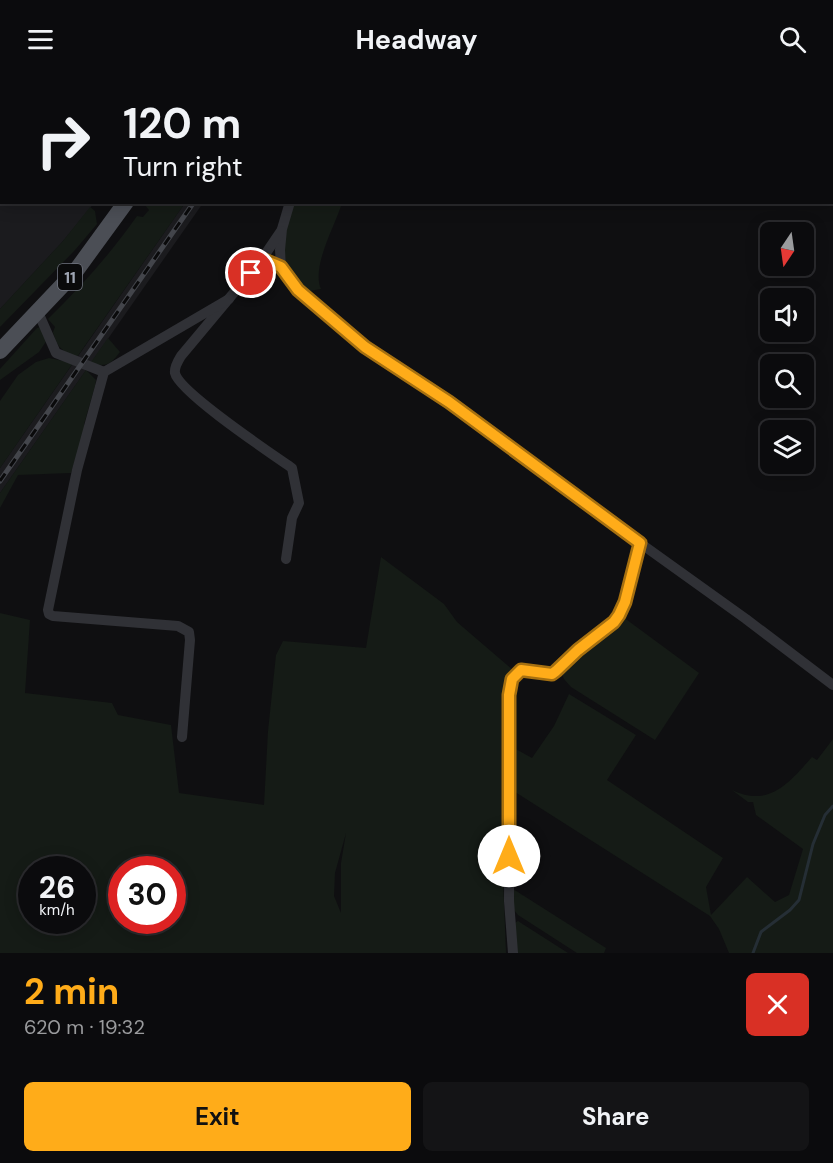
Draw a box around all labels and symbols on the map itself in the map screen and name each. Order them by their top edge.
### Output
north arrow [760,222,814,276]
pin [225,247,276,298]
road number: 11 [58,264,82,290]
position arrow [477,824,541,888]
speed limit sign: 30 [108,856,186,934]

